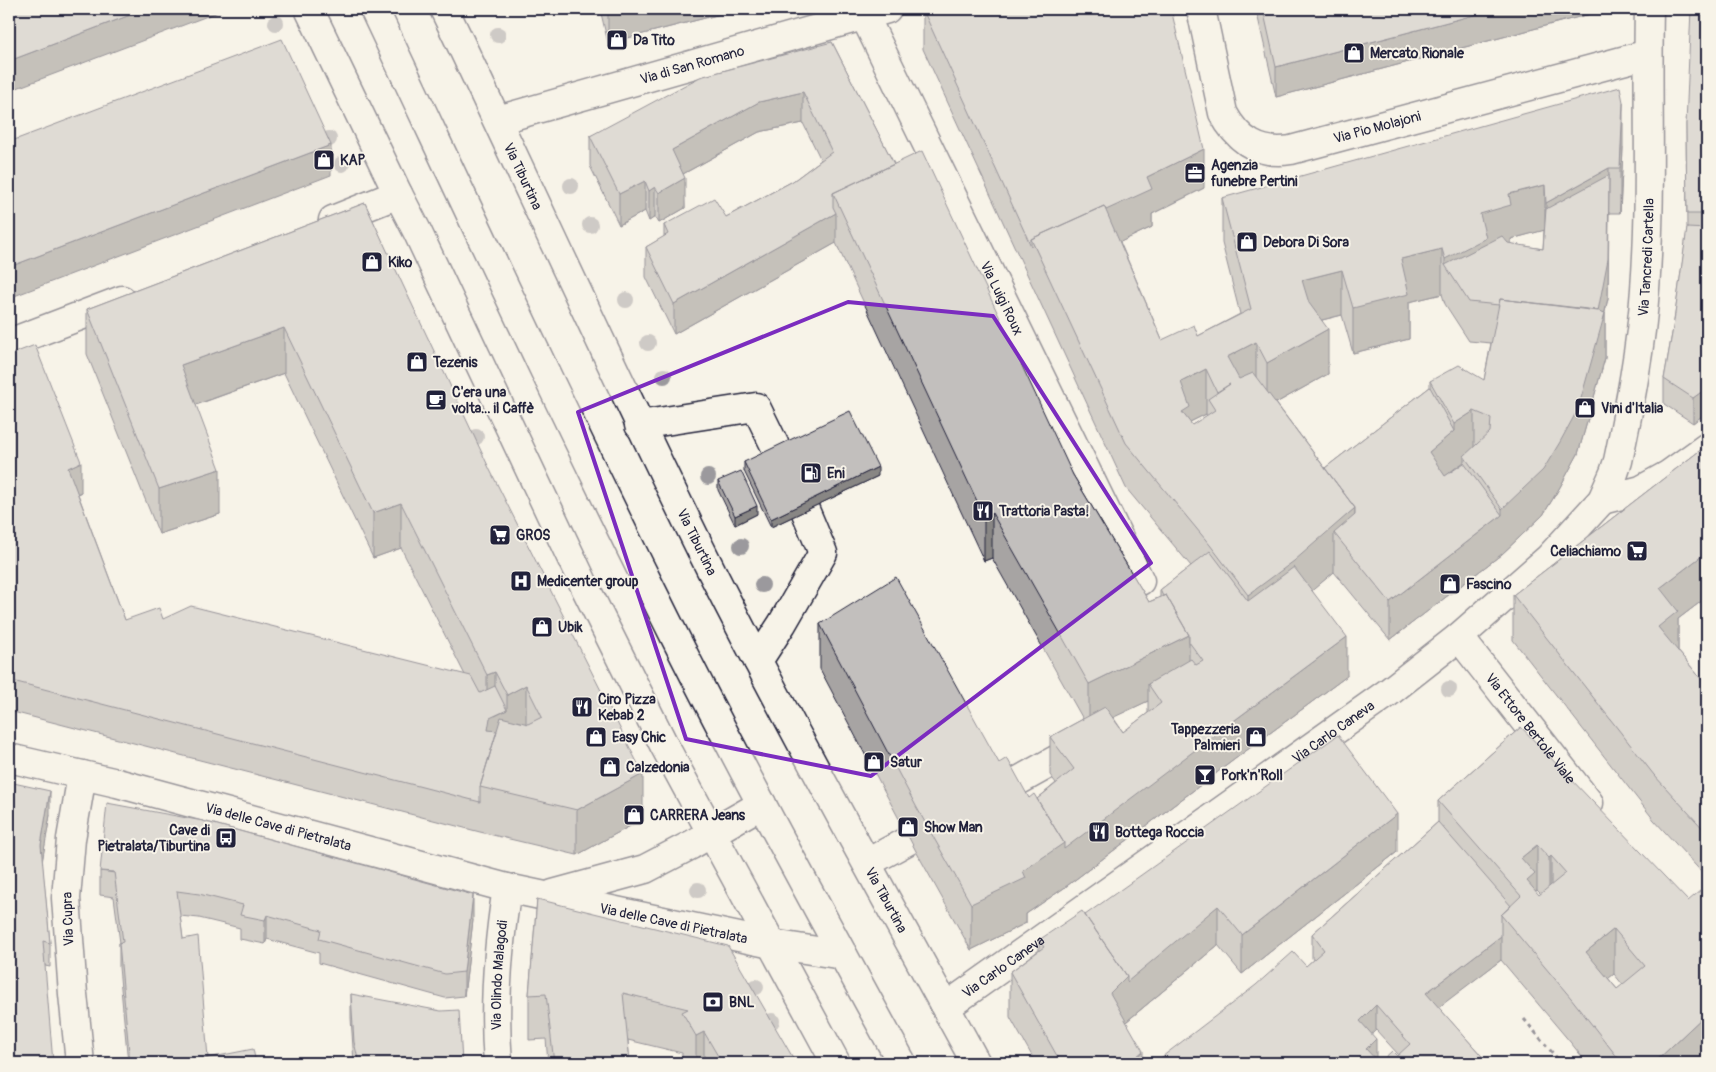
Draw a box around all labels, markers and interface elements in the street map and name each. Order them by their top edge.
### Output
shop icon: Da Tito [605,28,629,52]
place label: Da Tito [633,32,675,49]
shop icon: Mercato Rionale [1342,41,1366,65]
street label: Via di San Romano [638,42,747,88]
place label: Mercato Rionale [1370,45,1465,62]
street label: Via Pio Molajoni [1332,107,1423,147]
street label: Via Tiburtina [500,140,546,212]
shop icon: KAP [312,148,336,172]
place label: KAP [340,152,366,169]
place label: Agenzia funebre Pertini [1211,157,1298,190]
office icon: Agenzia funebre Pertini [1183,161,1207,185]
street label: Via Tancredi Cartella [1634,198,1657,317]
shop icon: Debora Di Sora [1235,230,1259,254]
place label: Debora Di Sora [1263,234,1350,251]
shop icon: Kiko [360,250,384,274]
place label: Kiko [388,254,413,271]
street label: Via Luigi Roux [977,258,1027,338]
shop icon: Tezenis [405,350,429,374]
place label: Tezenis [432,354,478,371]
place label: C'era una volta... il Caffè [451,384,535,417]
cafe icon: C'era una volta... il Caffè [424,388,448,412]
shop icon: Vini d'Italia [1573,396,1597,420]
place label: Vini d'Italia [1601,400,1664,417]
fuel station icon: Eni [799,461,823,485]
place label: Eni [827,465,845,482]
restaurant icon: Trattoria Pasta! [971,499,995,523]
place label: Trattoria Pasta! [998,503,1089,520]
street label: Via Tiburtina [674,506,721,578]
supermarket icon: GROS [488,523,512,547]
place label: GROS [516,527,550,544]
supermarket icon: Celiachiamo [1625,539,1649,563]
place label: Celiachiamo [1550,543,1621,560]
hospital icon: Medicenter group [509,569,533,593]
shop icon: Fascino [1438,572,1462,596]
place label: Medicenter group [537,573,639,590]
place label: Fascino [1466,576,1512,593]
shop icon: Ubik [530,615,554,639]
place label: Ubik [558,619,583,636]
street label: Via Ettore Bertolè Viale [1482,670,1579,787]
place label: Ciro Pizza Kebab 2 [598,691,656,724]
restaurant icon: Ciro Pizza Kebab 2 [570,695,594,719]
street label: Via Carlo Caneva [1289,697,1378,767]
place label: Tappezzeria Palmieri [1170,721,1241,754]
shop icon: Easy Chic [584,725,608,749]
shop icon: Tappezzeria Palmieri [1244,725,1268,749]
place label: Easy Chic [612,729,666,746]
shop icon: Satur [862,750,886,774]
place label: Satur [890,754,923,771]
shop icon: Calzedonia [598,755,622,779]
place label: Calzedonia [626,759,690,776]
bar icon: Pork'n'Roll [1193,763,1217,787]
place label: Pork'n'Roll [1221,767,1283,784]
street label: Via delle Cave di Pietralata [203,799,353,854]
shop icon: CARRERA Jeans [622,803,646,827]
place label: CARRERA Jeans [650,807,746,824]
shop icon: Show Man [896,815,920,839]
place label: Show Man [924,819,983,836]
restaurant icon: Bottega Roccia [1087,820,1111,844]
place label: Cave di Pietralata/Tiburtina [98,822,210,855]
place label: Bottega Roccia [1115,824,1205,841]
bus stop icon: Cave di Pietralata/Tiburtina [214,826,238,850]
street label: Via Tiburtina [862,864,911,936]
street label: Via Cupra [59,892,77,946]
street label: Via delle Cave di Pietralata [598,899,749,947]
street label: Via Olindo Malagodi [488,918,511,1030]
street label: Via Carlo Caneva [959,931,1047,1001]
bank icon: BNL [701,990,725,1014]
place label: BNL [729,994,754,1011]

